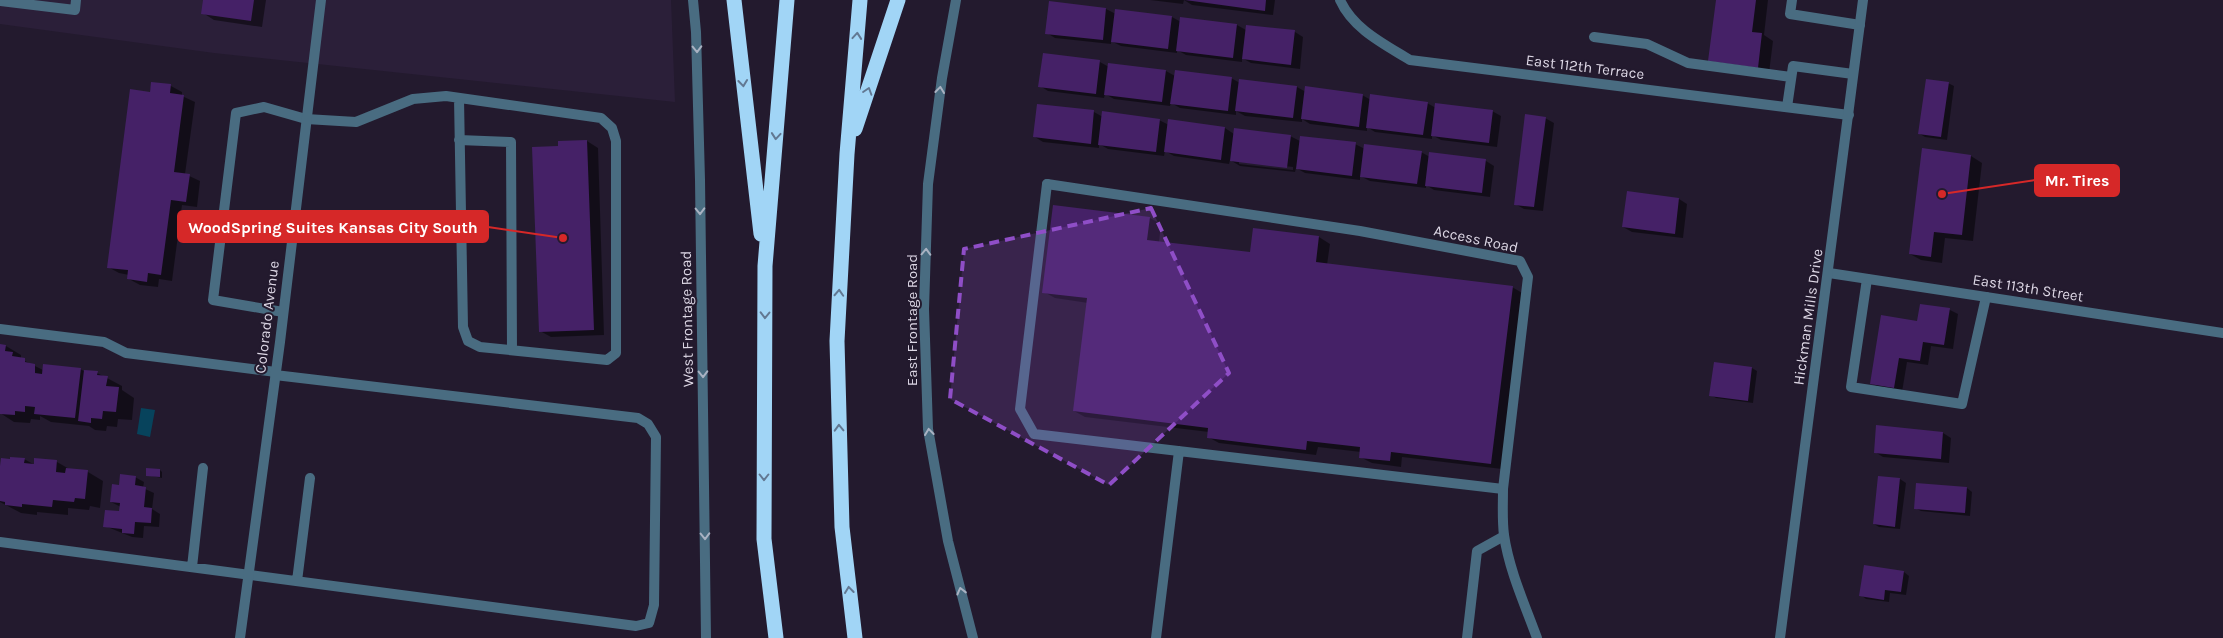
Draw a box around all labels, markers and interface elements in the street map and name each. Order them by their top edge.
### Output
one-way arrow [851,31,862,39]
one-way arrow [692,45,702,53]
street label: East 112th Terrace [1525,51,1645,83]
one-way arrow [737,80,748,88]
one-way arrow [934,86,945,94]
one-way arrow [862,87,872,96]
one-way arrow [771,132,782,140]
callout: Mr. Tires [2035,165,2119,196]
text: Mr. Tires [2045,171,2109,190]
one-way arrow [695,208,705,215]
callout: WoodSpring Suites Kansas City South [178,211,488,242]
text: WoodSpring Suites Kansas City South [188,218,478,237]
street label: Access Road [1432,221,1520,257]
one-way arrow [921,247,931,255]
street label: Hickman Mills Drive [1790,248,1826,386]
street label: West Frontage Road [677,251,697,387]
street label: East Frontage Road [903,254,921,386]
street label: Colorado Avenue [251,260,283,374]
street label: East 113th Street [1971,270,2085,306]
one-way arrow [834,288,845,296]
one-way arrow [760,312,770,319]
one-way arrow [697,370,708,378]
one-way arrow [834,423,844,431]
one-way arrow [924,427,935,435]
one-way arrow [759,474,769,482]
one-way arrow [700,532,710,540]
one-way arrow [844,585,855,593]
one-way arrow [956,587,966,595]

